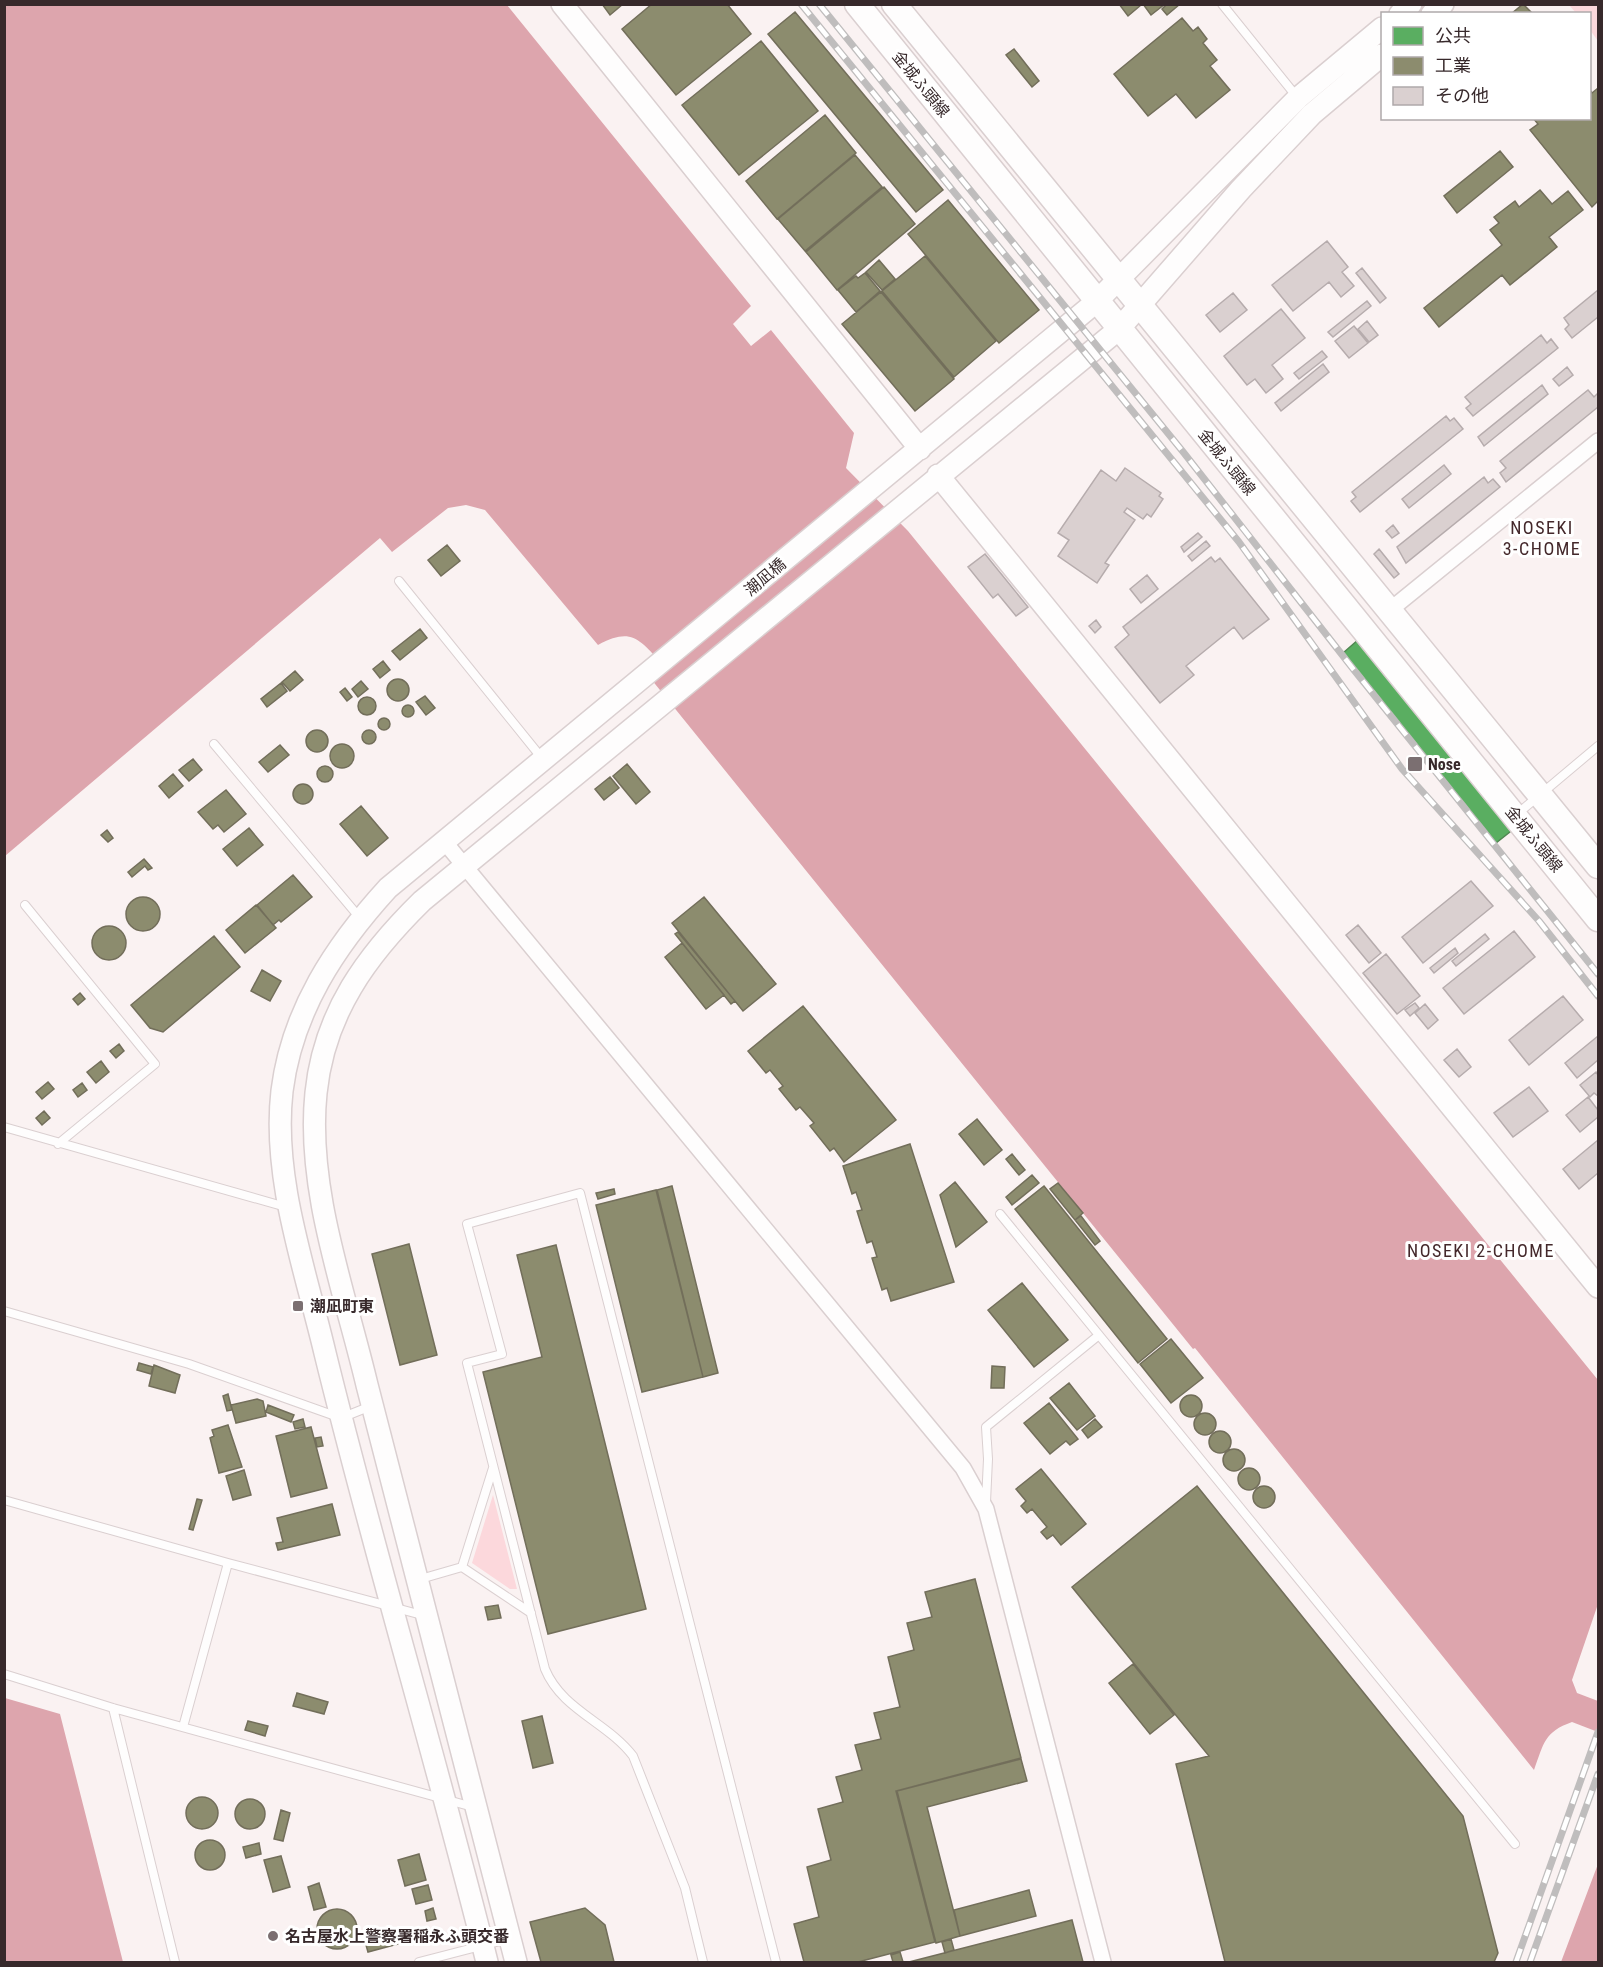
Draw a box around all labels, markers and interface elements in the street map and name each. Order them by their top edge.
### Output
legend [1381,12,1591,120]
text: 公共 [1435,25,1471,46]
street label: 金城ふ頭線 [888,47,954,121]
text: 工業 [1435,55,1471,76]
text: その他 [1435,85,1489,106]
street label: 金城ふ頭線 [1194,425,1260,499]
district label: NOSEKI 3-CHOME [1503,517,1581,559]
street label: 潮凪橋 [741,554,789,600]
marker: Nose [1406,755,1424,773]
place label: Nose [1428,755,1461,774]
street label: 金城ふ頭線 [1501,802,1567,876]
district label: NOSEKI 2-CHOME [1407,1240,1555,1261]
place label: 潮凪町東 [310,1297,374,1316]
marker: 潮凪町東 [291,1299,305,1313]
place label: 名古屋水上警察署稲永ふ頭交番 [285,1927,509,1946]
marker: 名古屋水上警察署稲永ふ頭交番 [266,1929,280,1943]

